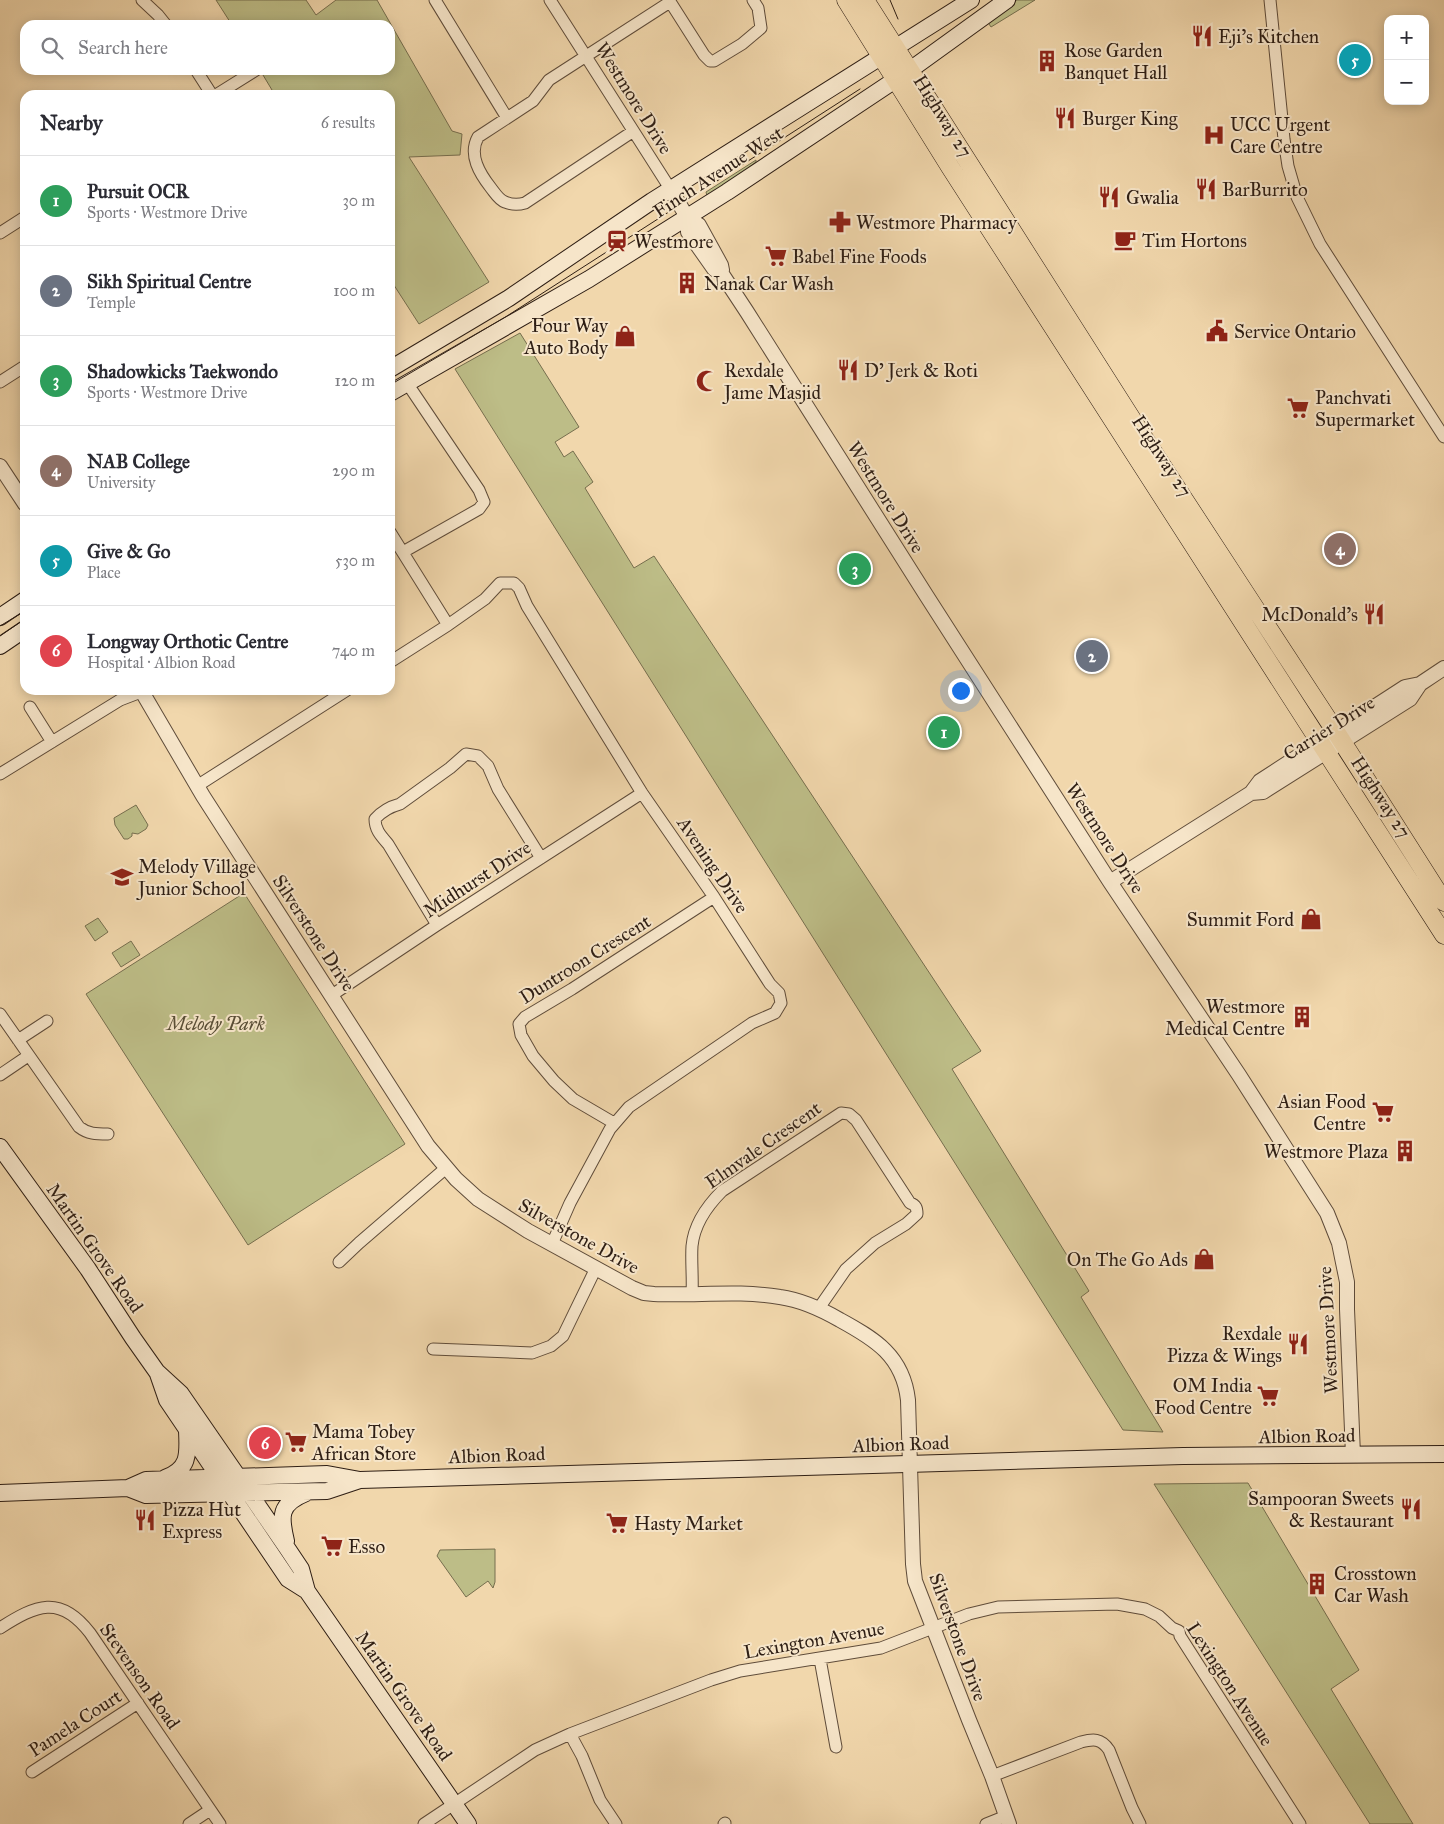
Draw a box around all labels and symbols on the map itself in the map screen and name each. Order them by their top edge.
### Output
restaurant icon: Eji's Kitchen [1189,23,1215,49]
place label: Eji's Kitchen [1218,25,1319,48]
street label: Westmore Drive [591,38,678,158]
place label: Rose Garden Banquet Hall [1064,39,1168,85]
pin: 5 [1339,41,1371,79]
building icon: Rose Garden Banquet Hall [1034,48,1060,74]
street label: Highway 27 [908,70,977,162]
restaurant icon: Burger King [1052,105,1078,131]
place label: Burger King [1082,107,1178,131]
place label: UCC Urgent Care Centre [1230,113,1330,158]
street label: Finch Avenue West [649,121,788,223]
hospital icon: UCC Urgent Care Centre [1201,122,1227,148]
restaurant icon: BarBurrito [1193,176,1219,202]
place label: BarBurrito [1222,178,1308,201]
restaurant icon: Gwalia [1096,184,1122,210]
place label: Gwalia [1126,186,1180,209]
pharmacy icon: Westmore Pharmacy [827,209,853,235]
place label: Westmore Pharmacy [856,211,1018,234]
cafe icon: Tim Hortons [1112,227,1138,253]
station icon: Westmore [604,228,630,254]
place label: Tim Hortons [1142,229,1247,252]
place label: Westmore [634,230,713,253]
supermarket icon: Babel Fine Foods [763,243,789,269]
place label: Babel Fine Foods [792,245,927,268]
building icon: Nanak Car Wash [674,270,700,296]
place label: Nanak Car Wash [704,272,834,295]
place label: Four Way Auto Body [523,314,609,359]
public building icon: Service Ontario [1204,318,1230,344]
place label: Service Ontario [1234,320,1356,343]
shop icon: Four Way Auto Body [612,323,638,349]
restaurant icon: D' Jerk & Roti [835,357,861,383]
place label: Rexdale Jame Masjid [722,359,821,405]
place label: D' Jerk & Roti [864,359,978,383]
mosque icon: Rexdale Jame Masjid [694,368,720,394]
place label: Panchvati Supermarket [1315,386,1415,431]
supermarket icon: Panchvati Supermarket [1285,395,1311,421]
street label: Highway 27 [1126,411,1197,502]
street label: Westmore Drive [843,437,930,557]
pin: 4 [1324,530,1356,568]
pin: 3 [839,550,871,588]
restaurant icon: McDonald's [1361,601,1387,627]
place label: McDonald's [1262,603,1358,626]
pin: 2 [1076,637,1108,675]
your location [948,678,974,704]
street label: Carrier Drive [1279,691,1379,765]
pin: 1 [928,713,960,751]
street label: Highway 27 [1345,752,1416,843]
street label: Westmore Drive [1061,778,1149,898]
street label: Avening Drive [671,812,754,918]
street label: Midhurst Drive [419,836,535,922]
place label: Melody Village Junior School [136,855,256,901]
school or university icon: Melody Village Junior School [109,864,135,890]
street label: Silverstone Drive [268,870,360,996]
shop icon: Summit Ford [1298,906,1324,932]
place label: Summit Ford [1187,908,1294,931]
street label: Duntroon Crescent [515,909,655,1009]
place label: Westmore Medical Centre [1165,995,1285,1040]
building icon: Westmore Medical Centre [1289,1004,1315,1030]
park label: Melody Park [165,1012,266,1035]
place label: Asian Food Centre [1277,1090,1366,1135]
street label: Elmvale Crescent [701,1096,826,1193]
supermarket icon: Asian Food Centre [1370,1099,1396,1125]
building icon: Westmore Plaza [1392,1138,1418,1164]
place label: Westmore Plaza [1264,1140,1389,1163]
street label: Martin Grove Road [42,1179,149,1318]
street label: Silverstone Drive [515,1193,644,1279]
shop icon: On The Go Ads [1191,1246,1217,1272]
place label: On The Go Ads [1067,1248,1188,1271]
street label: Westmore Drive [1313,1266,1343,1394]
place label: Rexdale Pizza & Wings [1167,1322,1282,1368]
restaurant icon: Rexdale Pizza & Wings [1285,1331,1311,1357]
place label: OM India Food Centre [1154,1374,1253,1419]
supermarket icon: OM India Food Centre [1255,1383,1281,1409]
place label: Mama Tobey African Store [311,1420,416,1465]
pin: 6 [249,1424,281,1462]
street label: Albion Road [1257,1424,1356,1448]
supermarket icon: Mama Tobey African Store [283,1429,309,1455]
street label: Albion Road [851,1431,950,1457]
street label: Albion Road [447,1442,546,1468]
place label: Sampooran Sweets & Restaurant [1248,1487,1394,1532]
restaurant icon: Sampooran Sweets & Restaurant [1398,1496,1424,1522]
place label: Pizza Hut Express [162,1498,241,1543]
restaurant icon: Pizza Hut Express [132,1507,158,1533]
supermarket icon: Hasty Market [604,1510,630,1536]
place label: Hasty Market [634,1512,743,1535]
supermarket icon: Esso [319,1533,345,1559]
place label: Esso [348,1535,385,1558]
place label: Crosstown Car Wash [1334,1562,1417,1607]
street label: Silverstone Drive [924,1570,992,1704]
building icon: Crosstown Car Wash [1304,1571,1330,1597]
street label: Lexington Avenue [742,1616,886,1665]
street label: Lexington Avenue [1181,1618,1279,1751]
street label: Stevenson Road [95,1619,185,1734]
street label: Martin Grove Road [351,1627,458,1766]
street label: Pamela Court [24,1684,126,1762]

